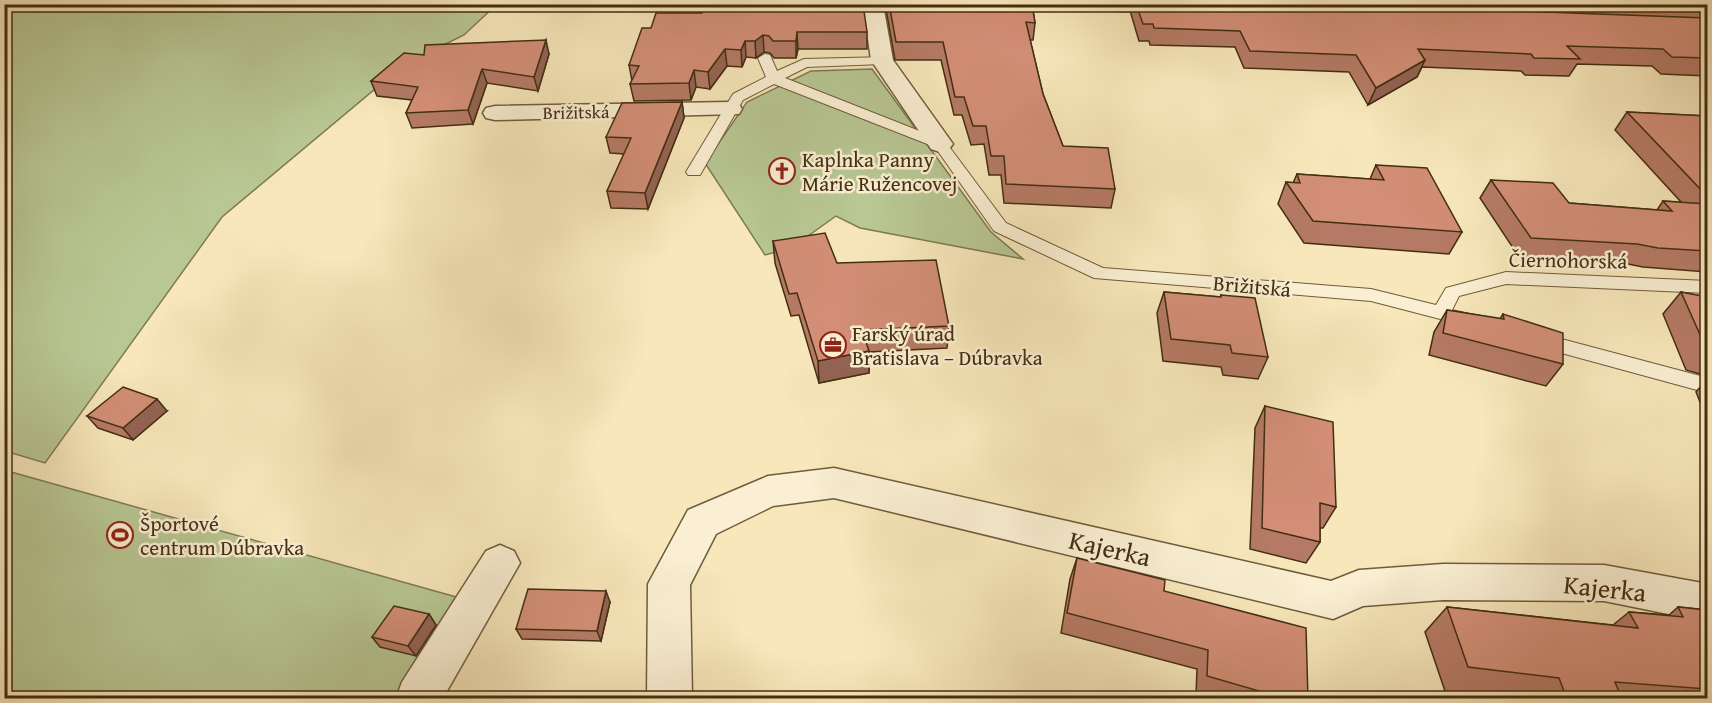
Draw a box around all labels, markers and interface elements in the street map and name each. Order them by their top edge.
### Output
street label: Brižitská [542,98,610,126]
place label: Kaplnka Panny Márie Ružencovej [802,144,958,199]
church icon: Kaplnka Panny Márie Ružencovej [767,156,797,186]
street label: Čiernohorská [1509,243,1628,277]
street label: Brižitská [1212,267,1292,305]
place label: Farský úrad Bratislava – Dúbravka [852,318,1043,373]
office icon: Farský úrad Bratislava – Dúbravka [818,330,848,360]
place label: Športové centrum Dúbravka [140,508,304,563]
sports icon: Športové centrum Dúbravka [105,520,135,550]
street label: Kajerka [1065,520,1156,577]
street label: Kajerka [1562,564,1649,612]

